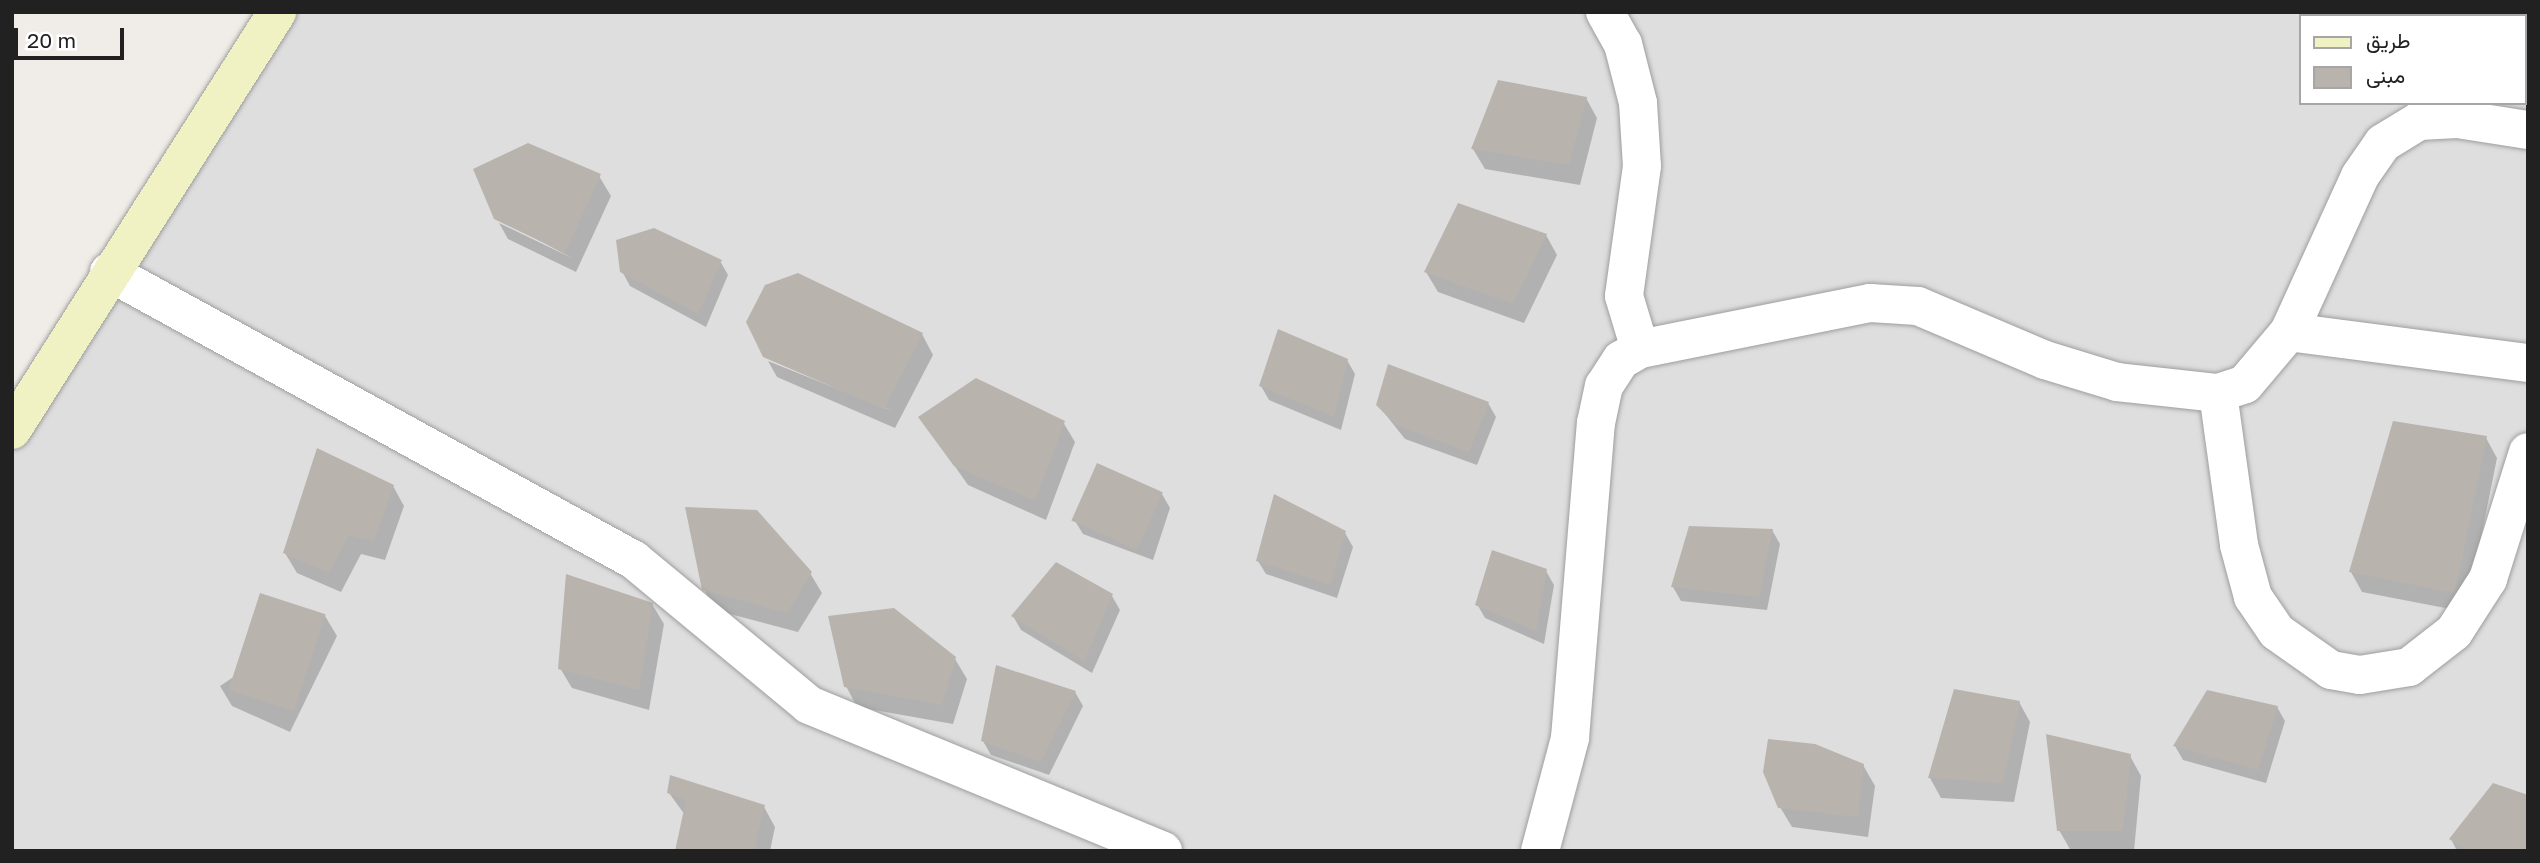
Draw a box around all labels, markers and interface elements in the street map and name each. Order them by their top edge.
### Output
scale bar [18,14,128,58]
legend [2298,14,2526,105]
text: 20 m [27,27,76,53]
text: طريق [2366,27,2411,53]
text: مبنى [2366,62,2405,88]

